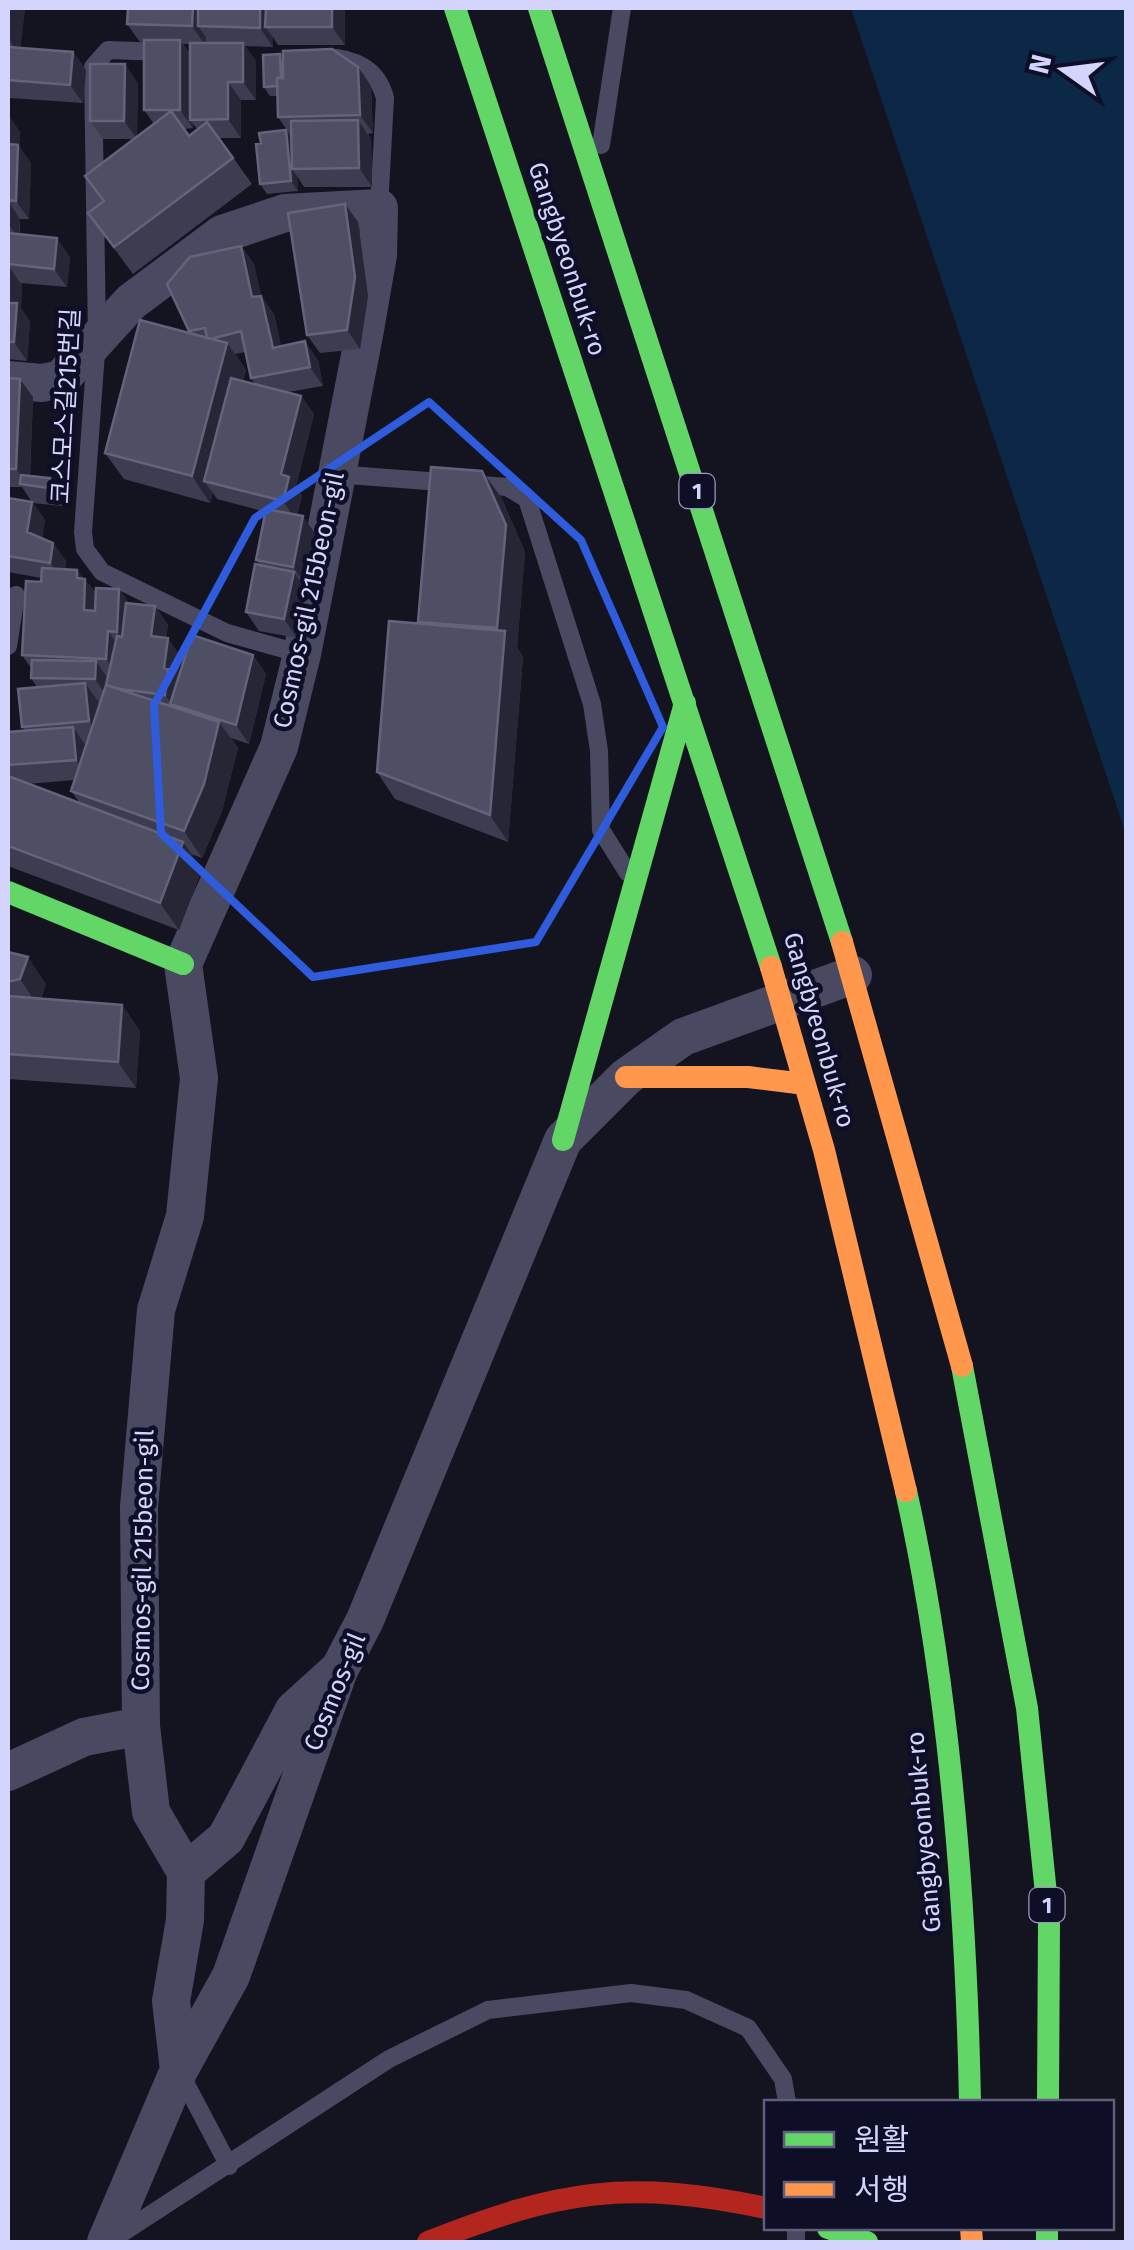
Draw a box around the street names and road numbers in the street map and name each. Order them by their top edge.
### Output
street label: Gangbyeonbuk-ro [522,158,612,360]
street label: 코스모스길215번길 [46,307,86,505]
street label: Cosmos-gil 215beon-gil [267,469,351,731]
road number: 1 [680,474,714,508]
street label: Gangbyeonbuk-ro [777,929,861,1131]
street label: Cosmos-gil 215beon-gil [126,1429,160,1691]
street label: Cosmos-gil [298,1629,372,1755]
street label: Gangbyeonbuk-ro [900,1730,948,1934]
road number: 1 [1030,1888,1064,1922]

